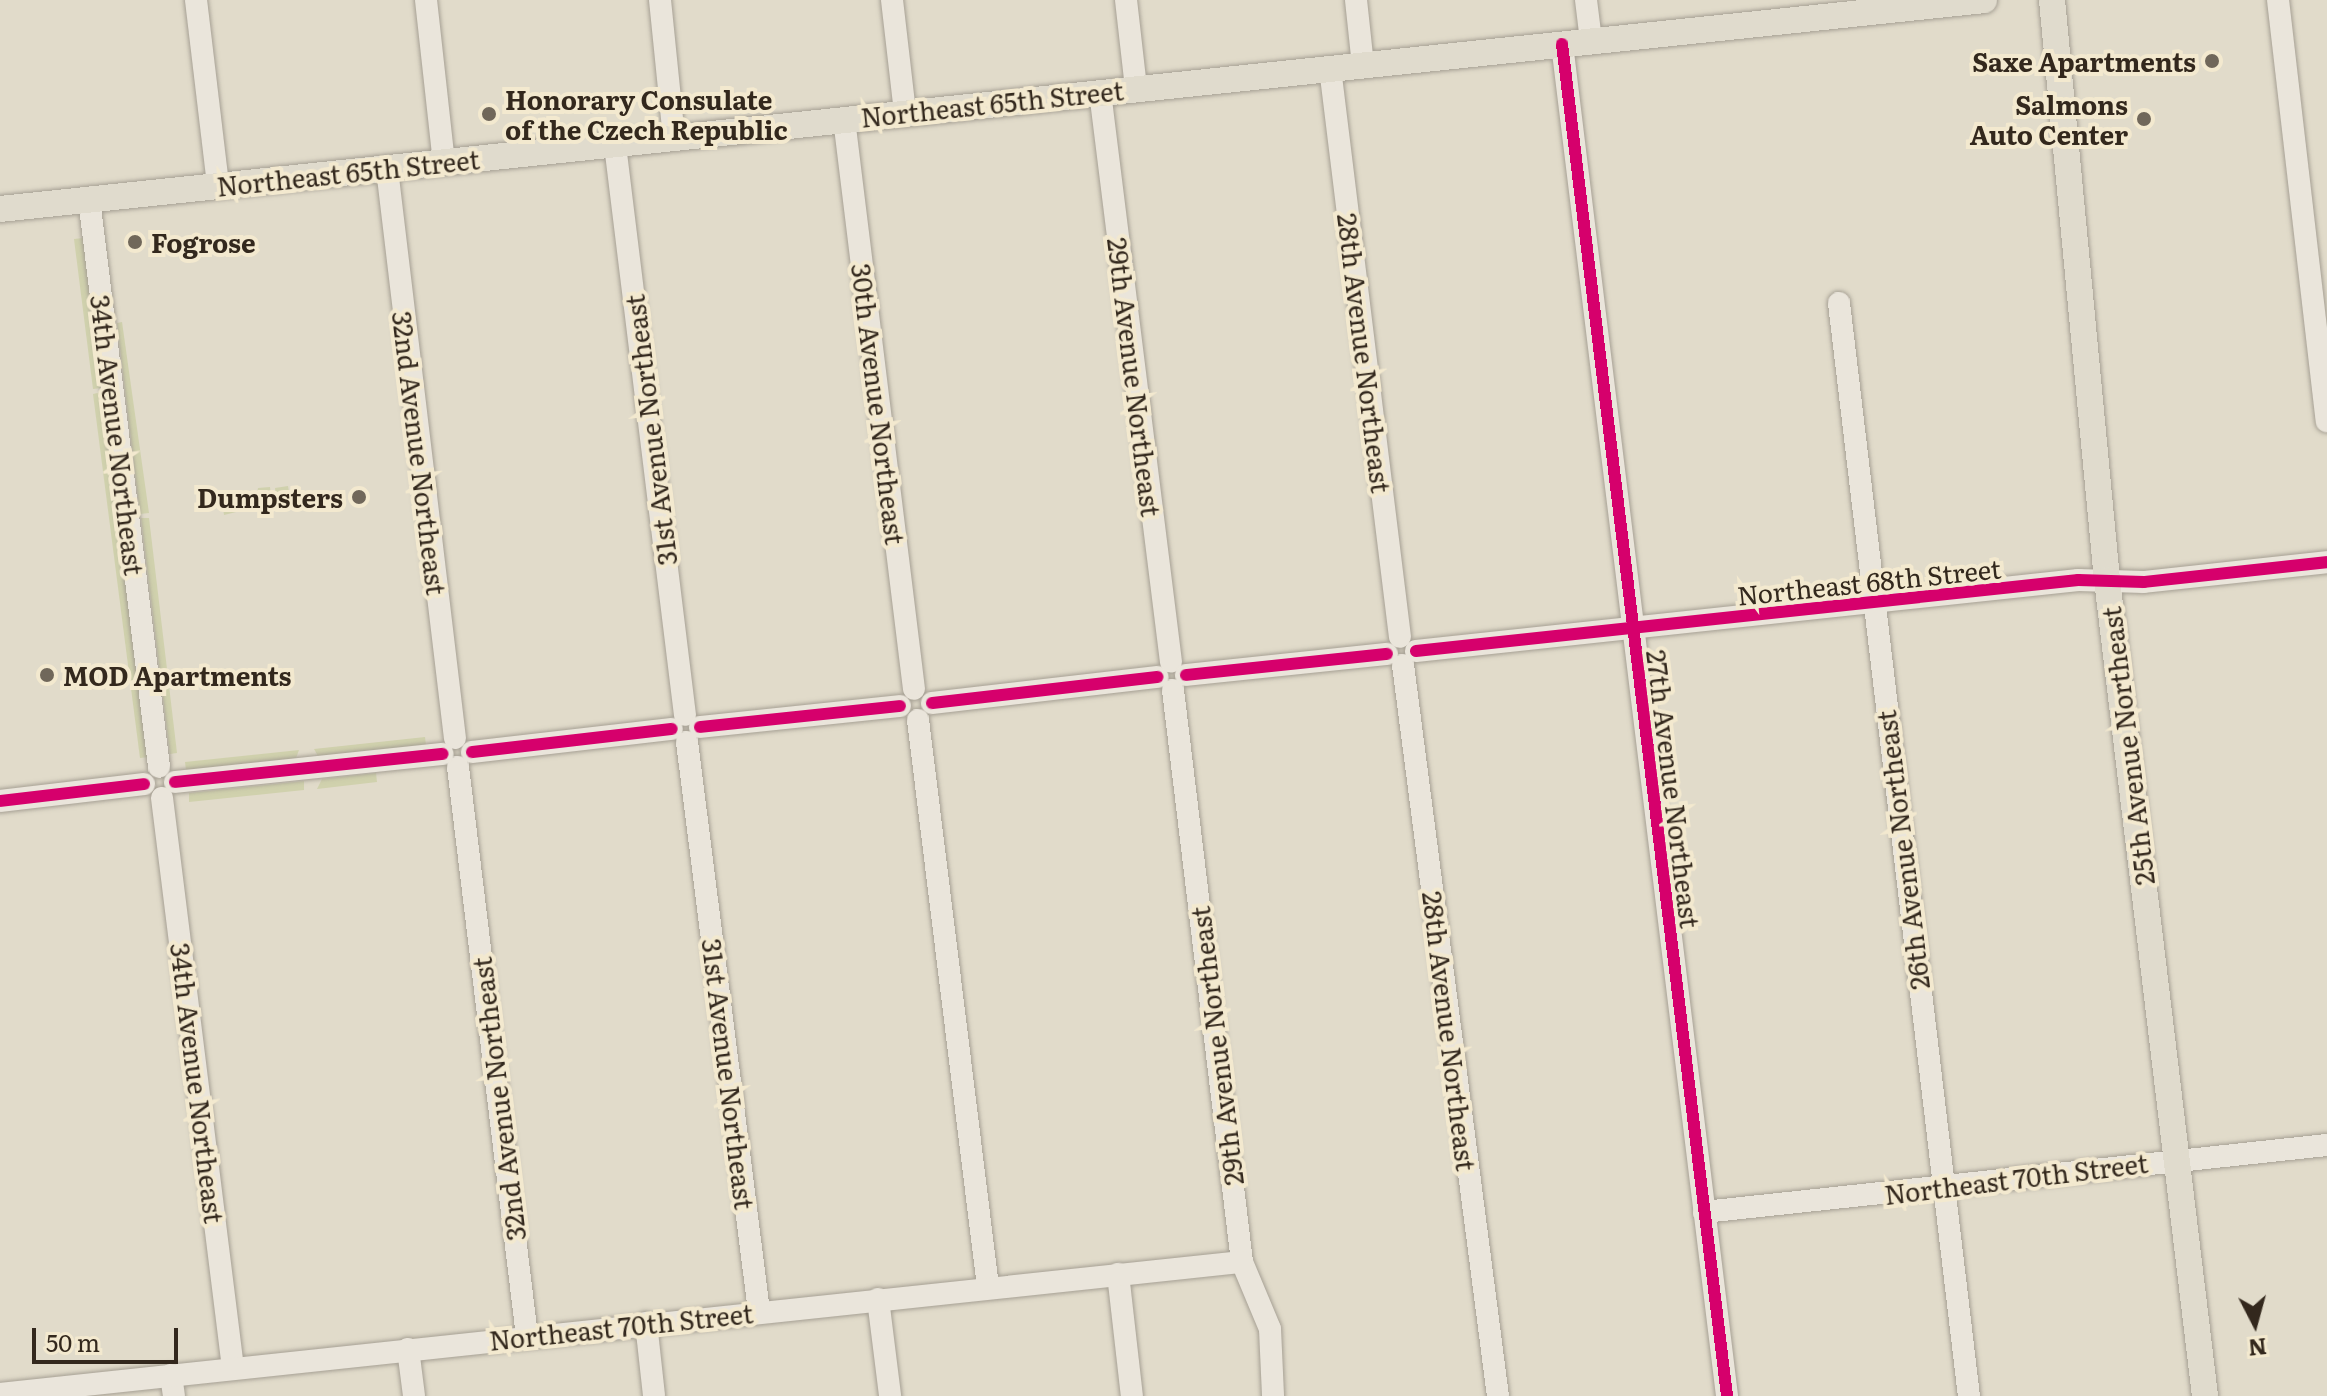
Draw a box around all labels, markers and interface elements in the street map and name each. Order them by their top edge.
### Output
place label: Saxe Apartments [1972,45,2196,77]
marker: Saxe Apartments [2203,52,2221,70]
street label: Northeast 65th Street [859,74,1125,132]
place label: Honorary Consulate of the Czech Republic [505,83,788,144]
place label: Salmons Auto Center [1970,88,2128,150]
marker: Honorary Consulate of the Czech Republic [480,105,498,123]
marker: Salmons Auto Center [2135,110,2153,128]
street label: Northeast 65th Street [215,143,481,201]
street label: 28th Avenue Northeast [1332,211,1398,495]
place label: Fogrose [151,226,256,258]
marker: Fogrose [126,233,144,251]
street label: 29th Avenue Northeast [1102,236,1168,518]
street label: 30th Avenue Northeast [846,262,912,546]
street label: 34th Avenue Northeast [85,293,151,577]
street label: 31st Avenue Northeast [618,293,682,567]
street label: 32nd Avenue Northeast [387,309,453,597]
place label: Dumpsters [197,481,343,513]
marker: Dumpsters [350,488,368,506]
street label: Northeast 68th Street [1735,552,2003,610]
street label: 25th Avenue Northeast [2094,605,2160,887]
street label: 27th Avenue Northeast [1641,648,1707,930]
place label: MOD Apartments [63,659,292,691]
marker: MOD Apartments [38,666,56,684]
street label: 26th Avenue Northeast [1869,709,1935,991]
street label: 28th Avenue Northeast [1417,889,1483,1173]
street label: 29th Avenue Northeast [1183,905,1249,1187]
street label: 31st Avenue Northeast [697,937,761,1211]
street label: 34th Avenue Northeast [165,941,231,1225]
street label: 32nd Avenue Northeast [465,955,531,1243]
street label: Northeast 70th Street [1882,1146,2150,1210]
north arrow [2215,1284,2295,1364]
street label: Northeast 70th Street [487,1297,755,1355]
scale bar [36,1312,182,1362]
text: 50 m [46,1324,100,1359]
text: N [2247,1331,2268,1366]

